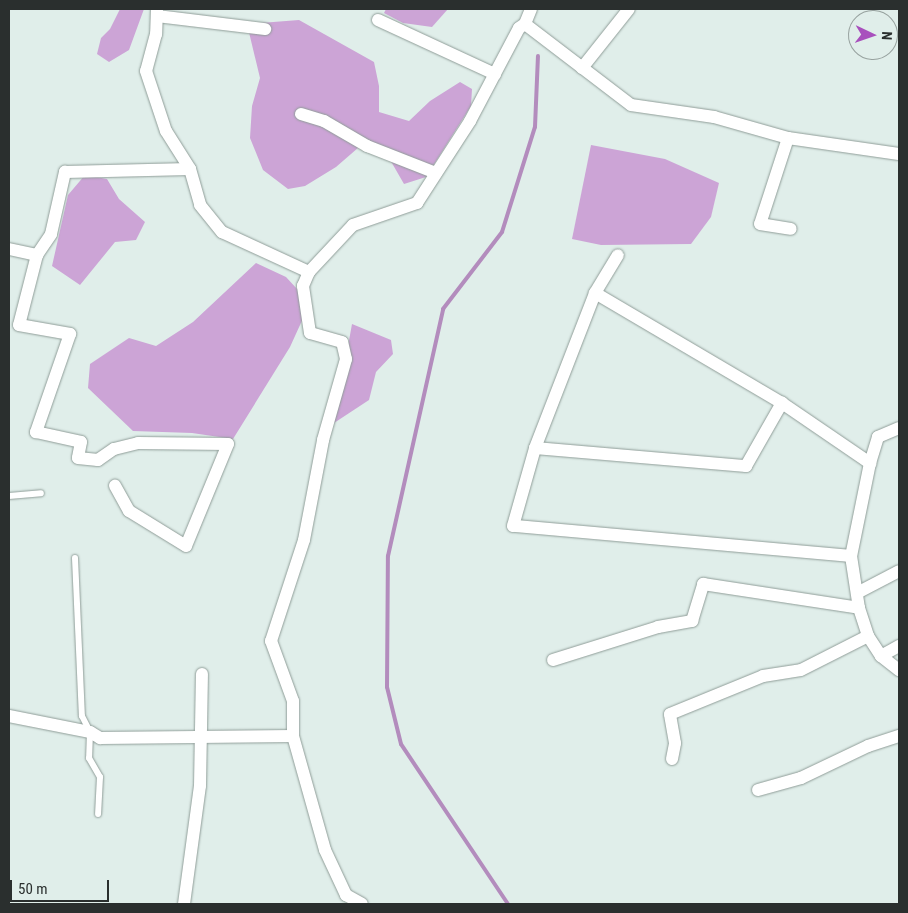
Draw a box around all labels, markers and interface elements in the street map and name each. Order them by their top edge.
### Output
north arrow [848,10,898,60]
text: N [879,31,895,40]
scale bar [12,870,111,902]
text: 50 m [18,880,48,898]

